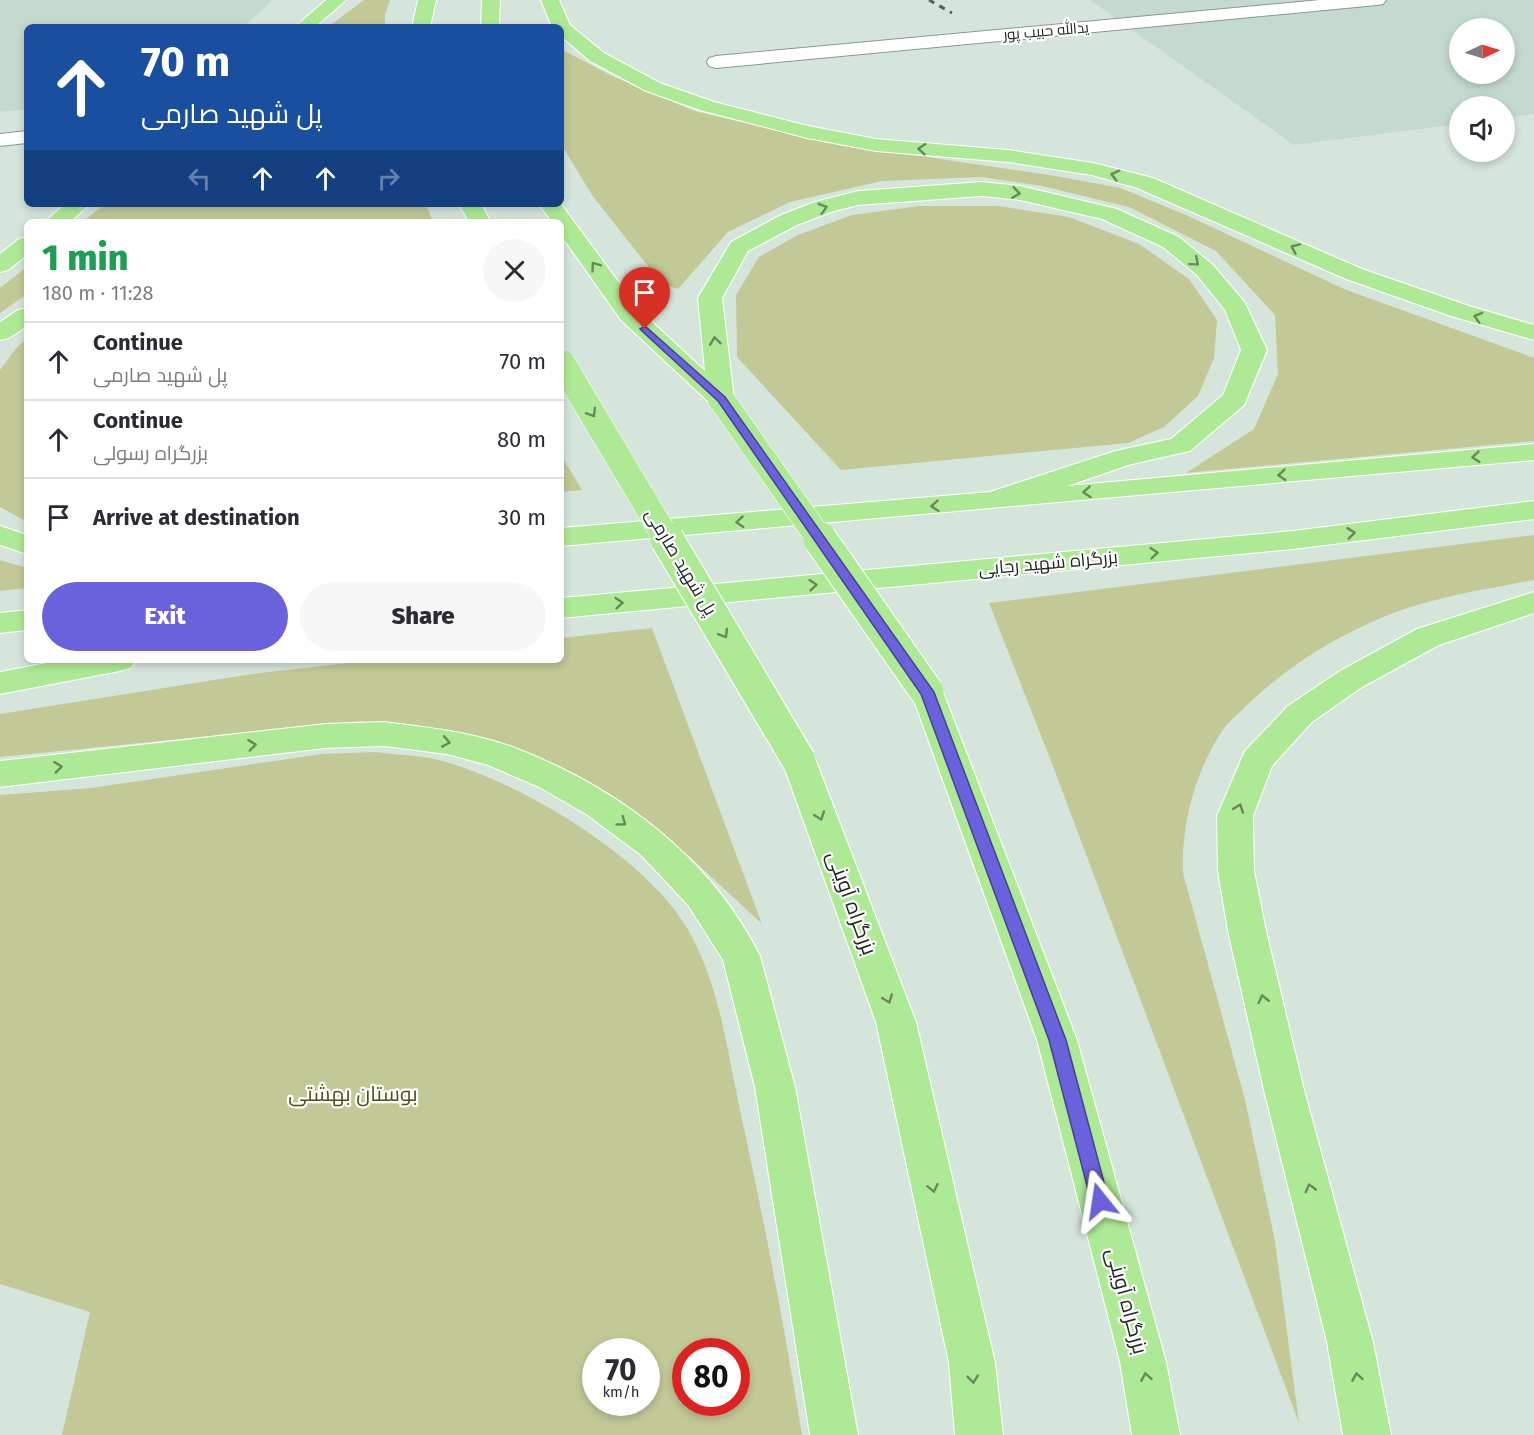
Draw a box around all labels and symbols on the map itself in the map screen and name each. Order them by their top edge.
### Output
street label: یدالله حبیب پور [1001,17,1090,45]
north arrow [1449,18,1515,84]
one-way arrow [917,143,927,156]
one-way arrow [1110,170,1121,182]
one-way arrow [1012,186,1021,198]
one-way arrow [817,203,828,215]
one-way arrow [1291,243,1302,255]
one-way arrow [1188,255,1199,266]
one-way arrow [591,262,602,273]
pin [619,267,670,329]
one-way arrow [1473,311,1483,324]
one-way arrow [709,336,722,345]
one-way arrow [584,407,596,417]
one-way arrow [1471,450,1480,463]
one-way arrow [1277,468,1286,481]
one-way arrow [1083,485,1092,498]
one-way arrow [930,499,939,512]
street label: پل شهید صارمی [640,505,722,620]
one-way arrow [736,515,745,528]
one-way arrow [1347,527,1356,540]
street label: بزرگراه شهید رجایی [977,546,1119,580]
one-way arrow [1149,547,1159,560]
one-way arrow [809,579,818,592]
one-way arrow [615,597,624,610]
one-way arrow [717,628,728,638]
one-way arrow [440,735,450,748]
one-way arrow [247,739,256,752]
one-way arrow [54,762,63,774]
one-way arrow [1231,803,1244,813]
one-way arrow [812,810,825,821]
one-way arrow [615,815,626,826]
street label: بزرگراه آوینی [821,847,883,959]
one-way arrow [880,993,893,1003]
one-way arrow [1257,994,1270,1004]
park label: بوستان بهشتی [288,1081,418,1107]
position arrow [1068,1169,1132,1233]
one-way arrow [926,1183,939,1193]
one-way arrow [1304,1183,1317,1193]
street label: بزرگراه آوینی [1100,1245,1154,1357]
speed limit sign: 80 [672,1338,750,1416]
one-way arrow [1140,1373,1153,1383]
one-way arrow [1351,1373,1364,1383]
one-way arrow [966,1374,979,1383]

